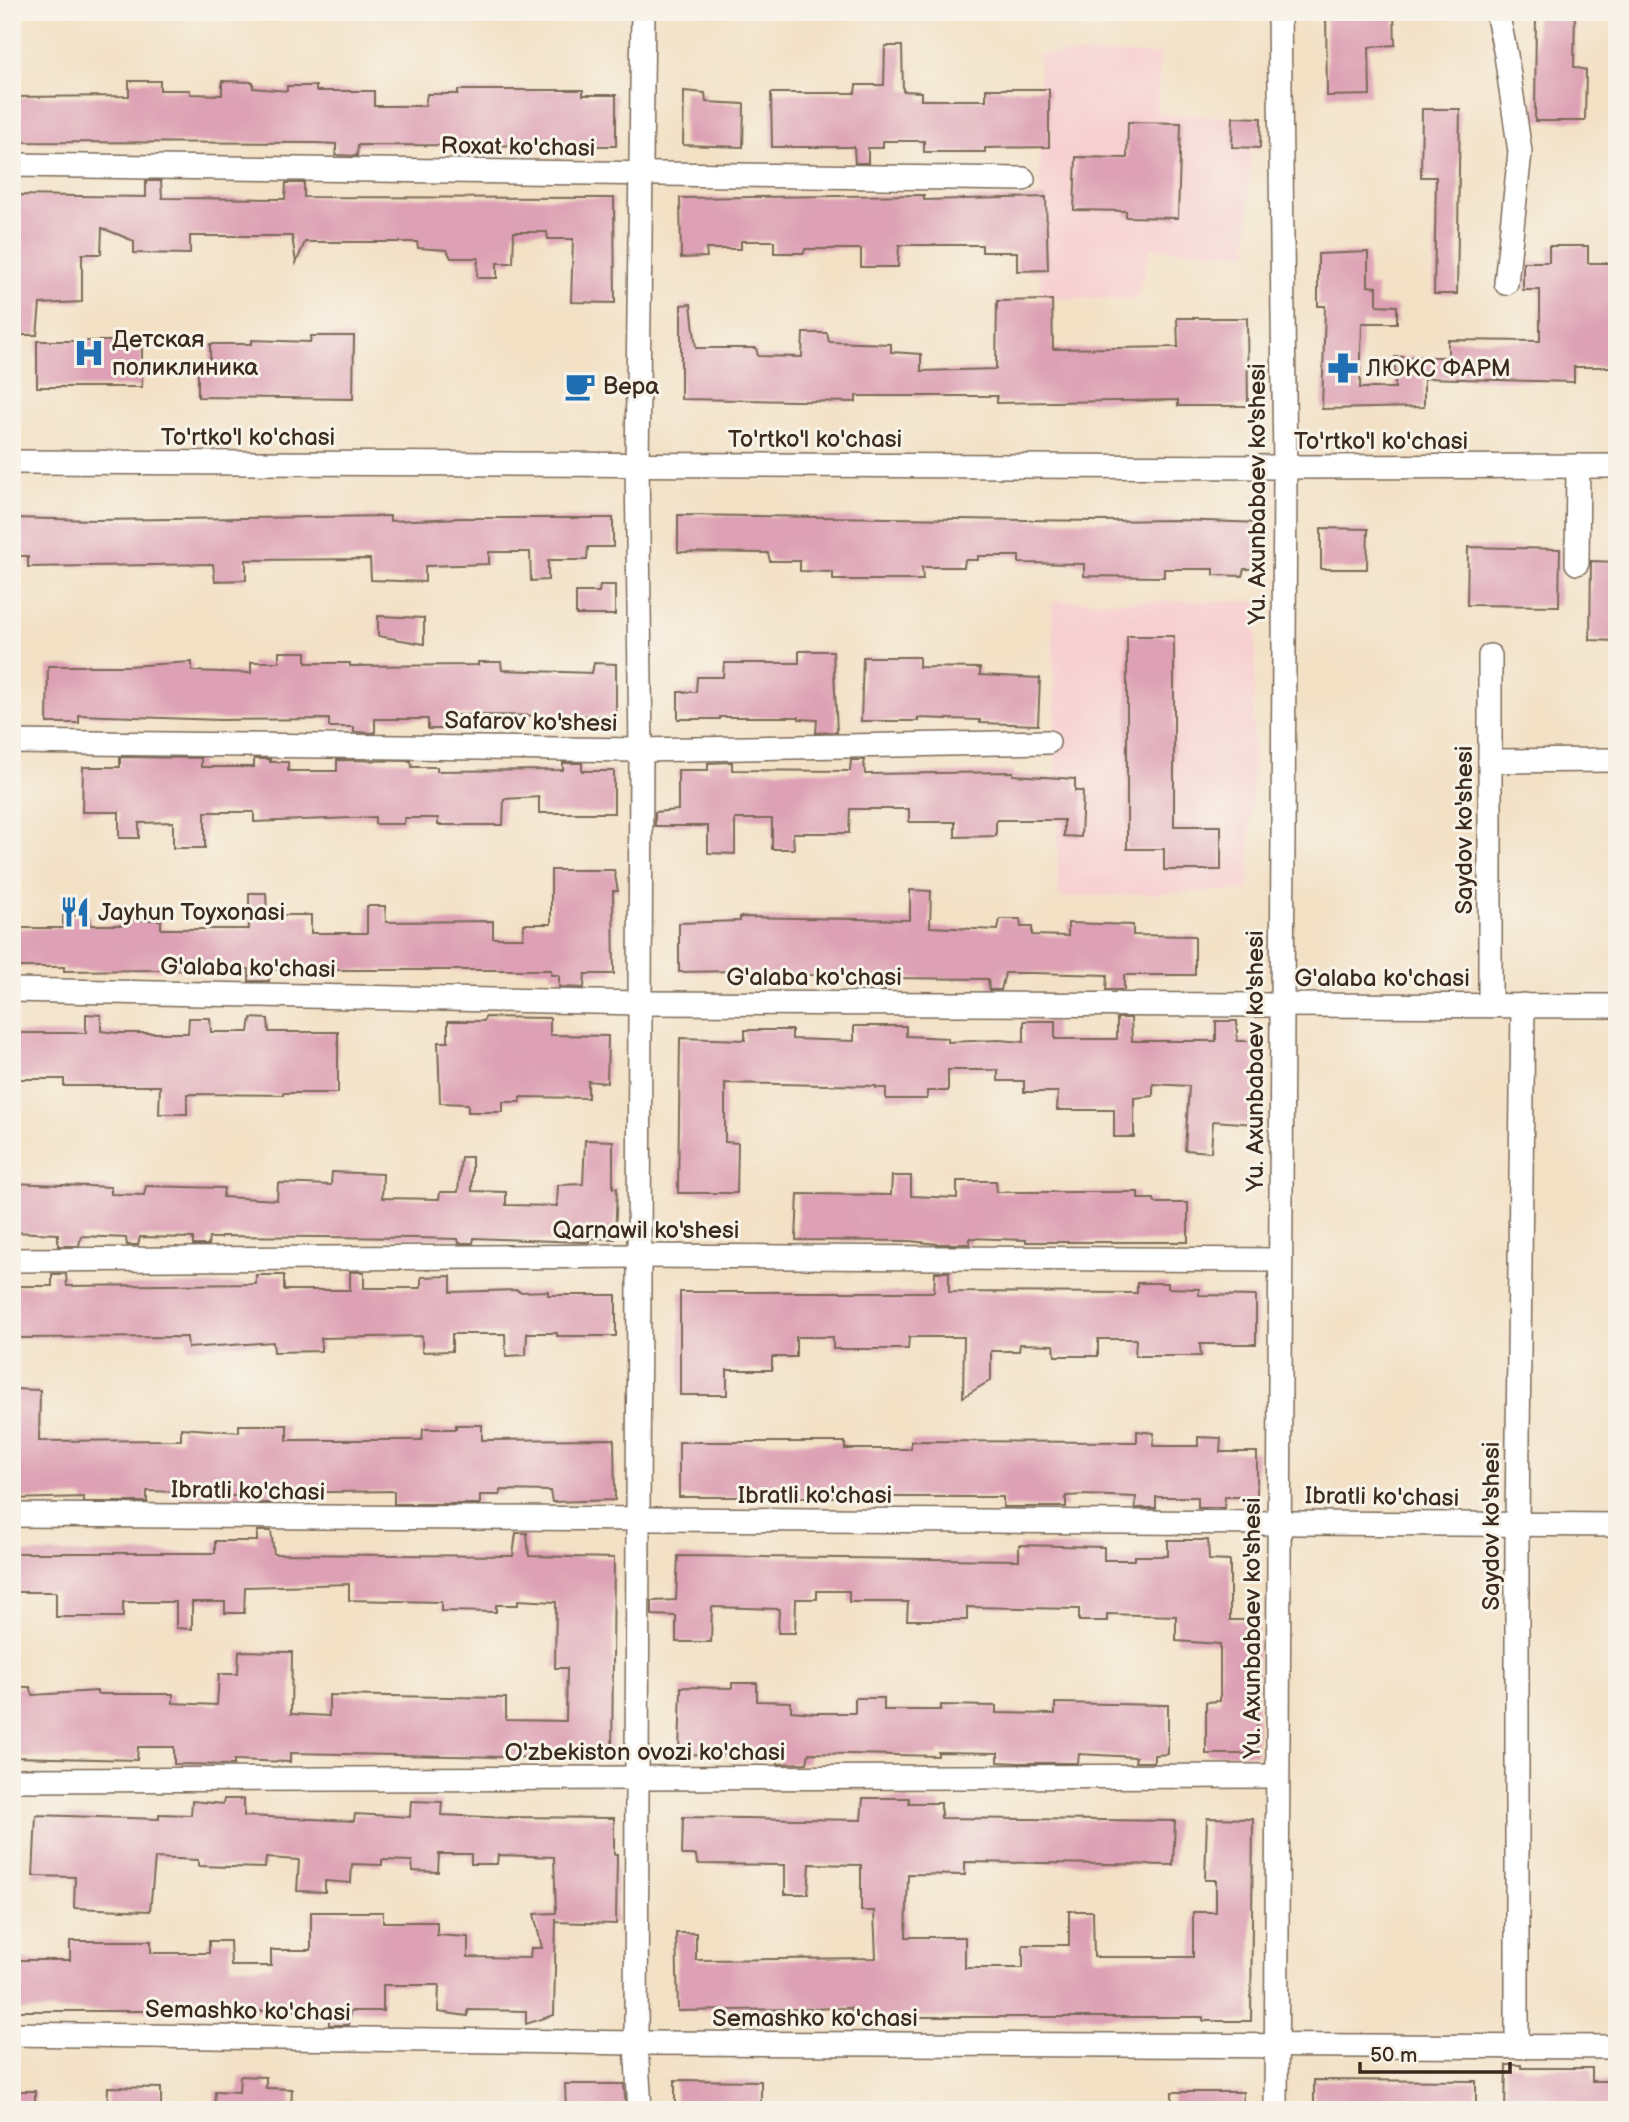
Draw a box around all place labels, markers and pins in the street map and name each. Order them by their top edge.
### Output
place label: Детская поликлиника [112,325,259,382]
hospital icon: Детская поликлиника [72,336,106,370]
pharmacy icon: ЛЮКС ФАРМ [1326,351,1360,385]
place label: ЛЮКС ФАРМ [1365,354,1511,383]
cafe icon: Вера [563,369,597,403]
place label: Вера [603,372,659,401]
restaurant icon: Jayhun Toyxonasi [58,895,92,929]
place label: Jayhun Toyxonasi [98,898,285,927]

